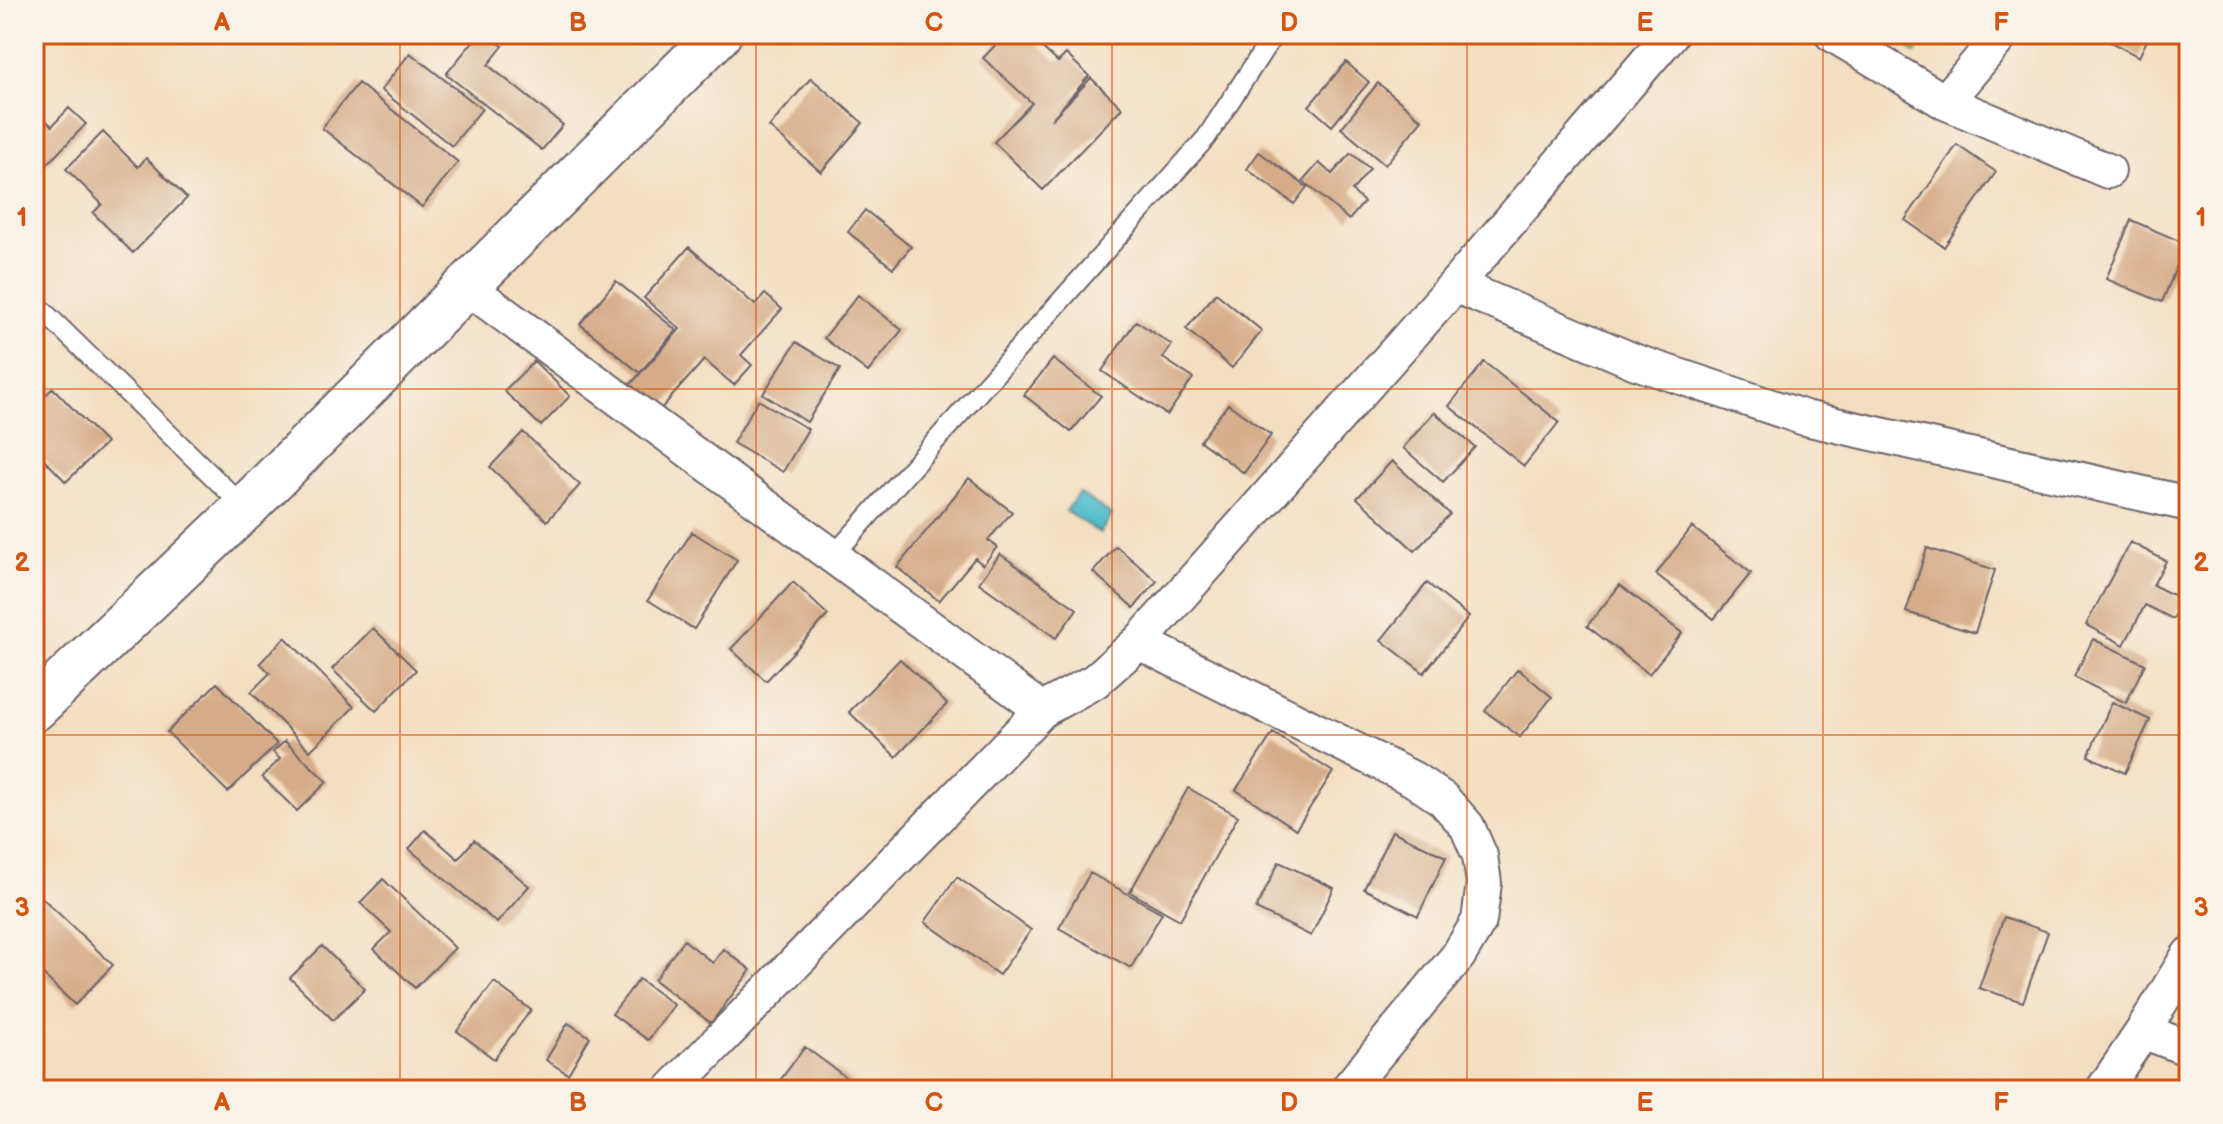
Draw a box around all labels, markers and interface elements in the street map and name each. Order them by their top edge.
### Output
text: A [213,8,230,39]
text: B [569,8,587,39]
text: C [925,8,943,39]
text: D [1280,8,1298,39]
text: E [1637,8,1654,39]
text: F [1993,8,2009,39]
text: 1 [17,203,27,234]
text: 1 [2196,203,2206,234]
text: 2 [14,548,30,579]
text: 2 [2193,548,2209,579]
text: 3 [14,893,30,924]
text: 3 [2193,893,2209,924]
text: A [213,1088,230,1119]
text: B [569,1088,587,1119]
text: C [925,1088,943,1119]
text: D [1280,1088,1298,1119]
text: E [1637,1088,1654,1119]
text: F [1993,1088,2009,1119]

